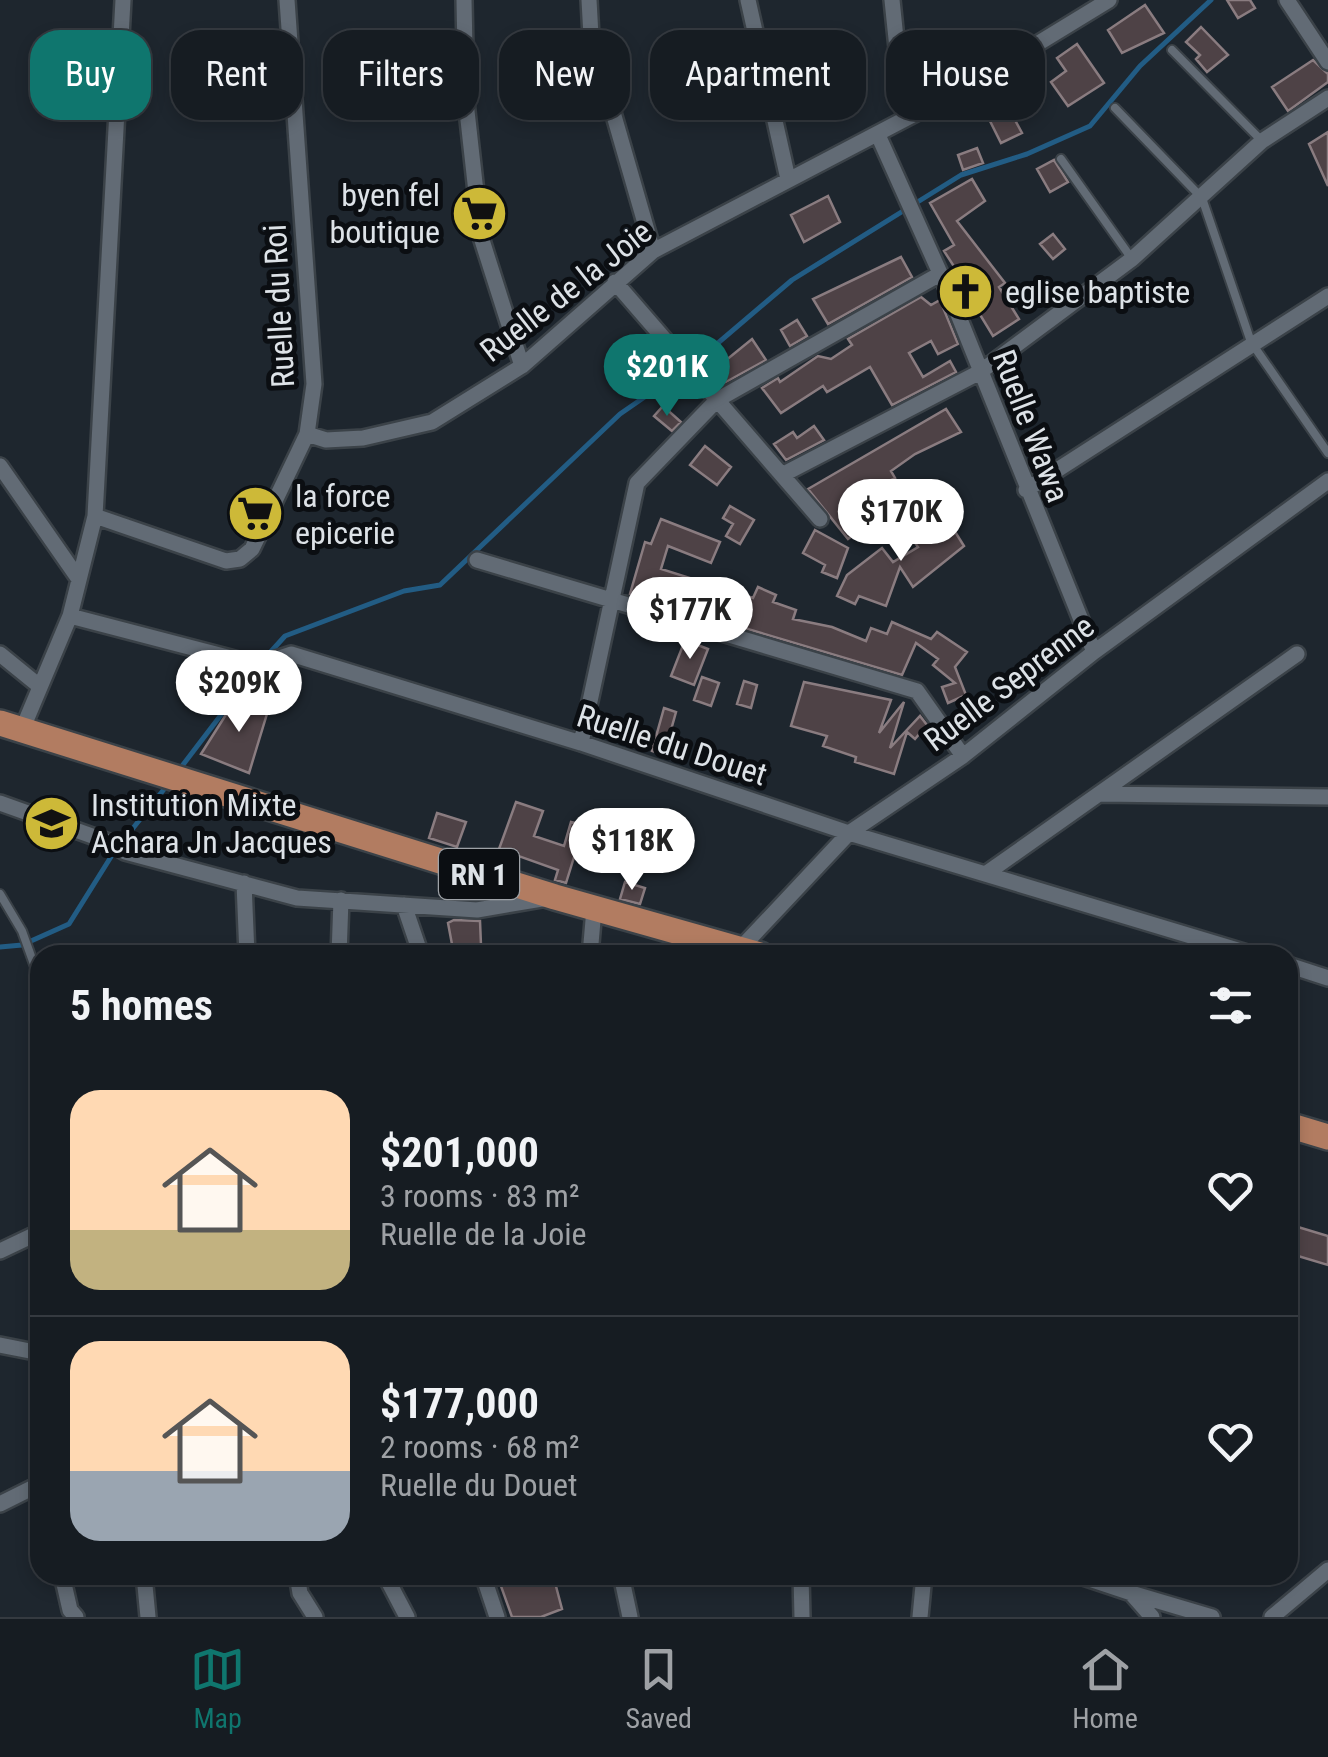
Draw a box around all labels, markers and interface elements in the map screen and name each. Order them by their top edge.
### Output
chip: Buy [30,30,151,120]
chip: Rent [171,30,303,120]
chip: Filters [323,30,479,120]
chip: New [499,30,630,120]
chip: Apartment [650,30,866,120]
chip: House [886,30,1045,120]
place label: byen fel boutique [329,176,440,251]
supermarket icon: byen fel boutique [449,183,509,243]
street label: Ruelle de la Joie [473,212,659,370]
street label: Ruelle du Roi [256,223,302,389]
church icon: eglise baptiste [936,262,996,322]
place label: eglise baptiste [1005,273,1190,311]
pin: $201K [597,334,737,419]
street label: Ruelle Wawa [985,345,1077,507]
text: $201K [626,347,708,385]
place label: la force epicerie [295,477,395,552]
pin: $170K [831,479,971,564]
supermarket icon: la force epicerie [226,484,286,544]
text: $170K [860,492,942,530]
pin: $177K [620,577,760,662]
text: $177K [649,590,731,628]
street label: Ruelle Seprenne [917,607,1101,759]
pin: $209K [169,650,309,735]
text: $209K [198,663,280,701]
street label: Ruelle du Douet [572,696,772,794]
place label: Institution Mixte Achara Jn Jacques [91,786,332,861]
school or university icon: Institution Mixte Achara Jn Jacques [22,793,82,853]
pin: $118K [562,808,702,893]
text: $118K [591,821,673,859]
road number: RN 1 [439,849,519,899]
icon: filters [1203,978,1258,1033]
text: 5 homes [70,981,213,1030]
text: $201,000 [380,1128,539,1177]
icon: home [150,1130,270,1250]
icon: heart [1203,1163,1258,1218]
text: 3 rooms · 83 m² [380,1177,579,1215]
text: Ruelle de la Joie [380,1215,587,1253]
text: $177,000 [380,1379,539,1428]
icon: home [150,1381,270,1501]
icon: heart [1203,1414,1258,1469]
text: 2 rooms · 68 m² [380,1428,579,1466]
text: Ruelle du Douet [380,1466,577,1504]
tab: Map [190,1642,245,1735]
tab: Saved [625,1642,692,1735]
tab: Home [1072,1642,1138,1735]

